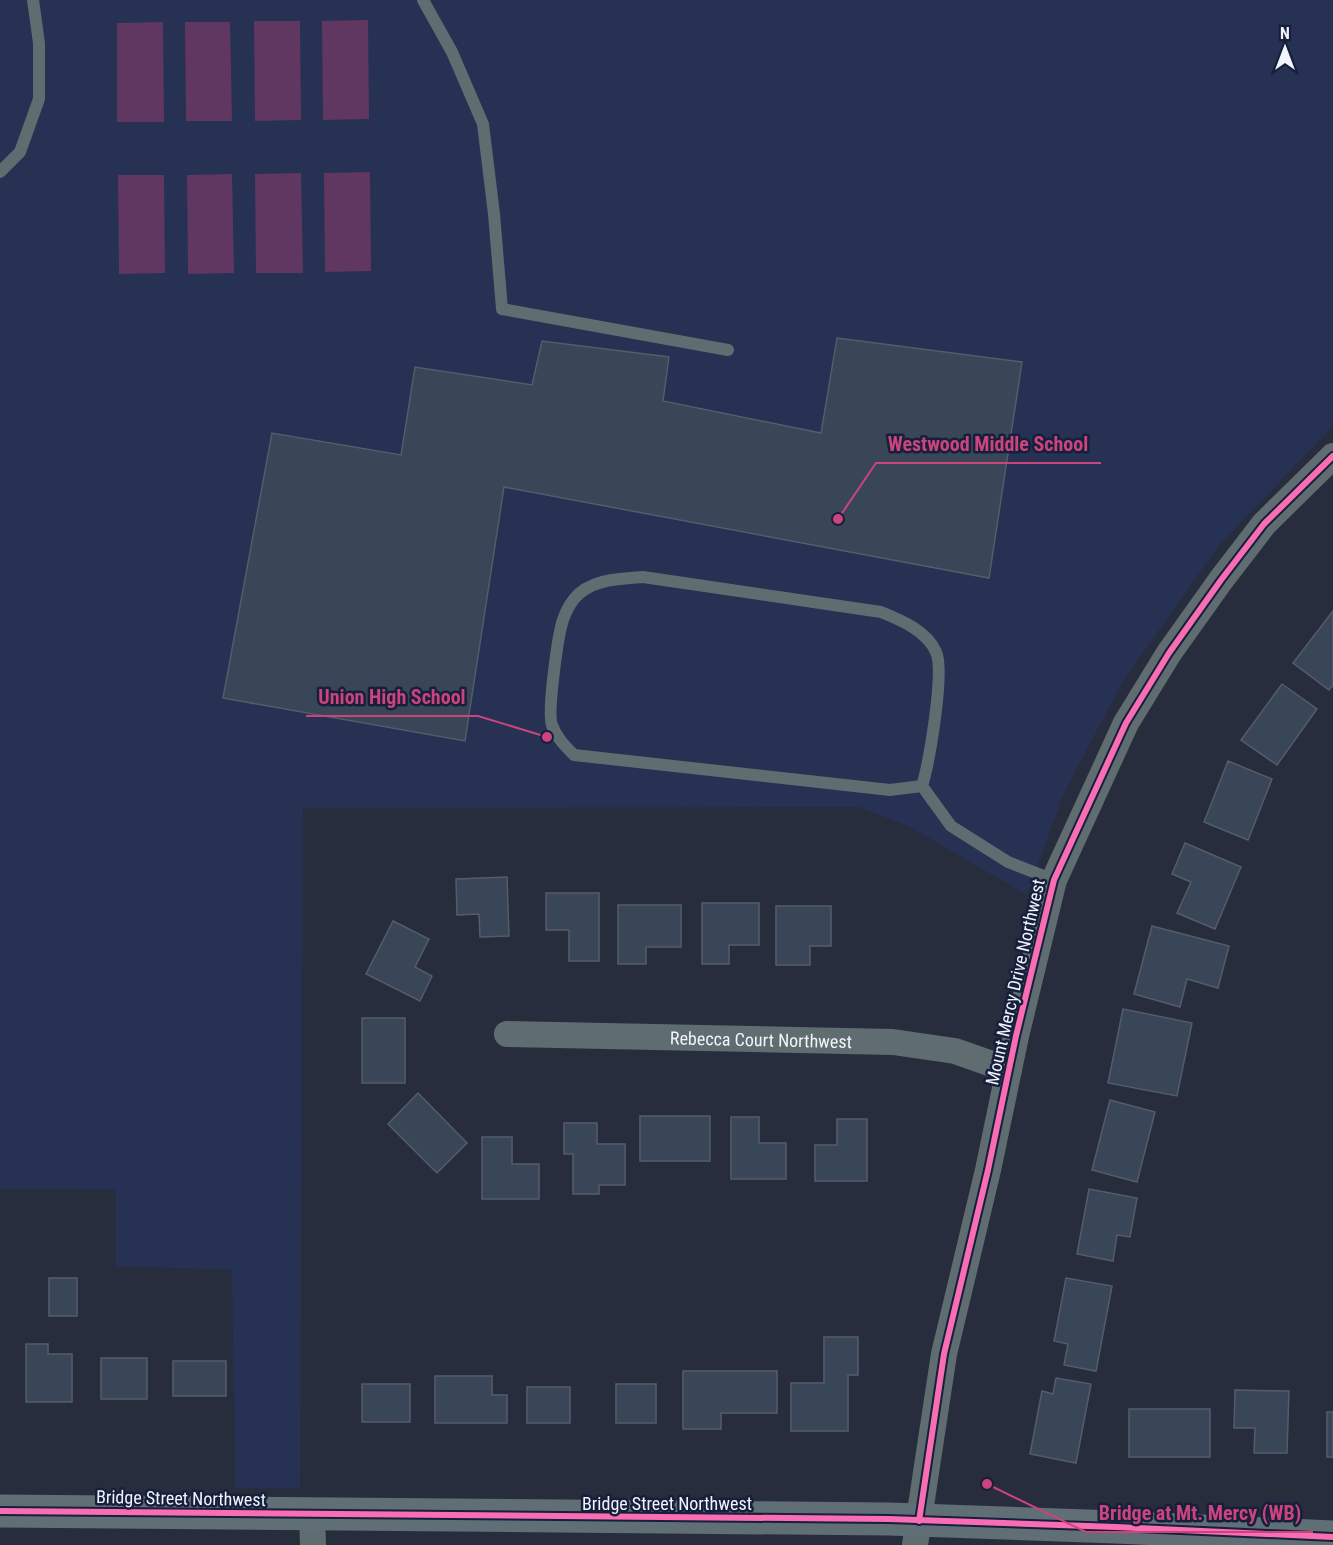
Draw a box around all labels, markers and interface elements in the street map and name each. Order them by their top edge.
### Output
north arrow [1255,18,1315,78]
text: N [1280,24,1290,43]
callout: Westwood Middle School [876,425,1101,463]
text: Westwood Middle School [888,432,1088,456]
callout: Union High School [306,678,478,716]
text: Union High School [318,685,466,709]
street label: Mount Mercy Drive Northwest [981,877,1049,1087]
street label: Rebecca Court Northwest [670,1027,852,1052]
street label: Bridge Street Northwest [96,1486,266,1510]
street label: Bridge Street Northwest [582,1493,752,1514]
callout: Bridge at Mt. Mercy (WB) [1086,1494,1313,1532]
text: Bridge at Mt. Mercy (WB) [1099,1501,1301,1525]

